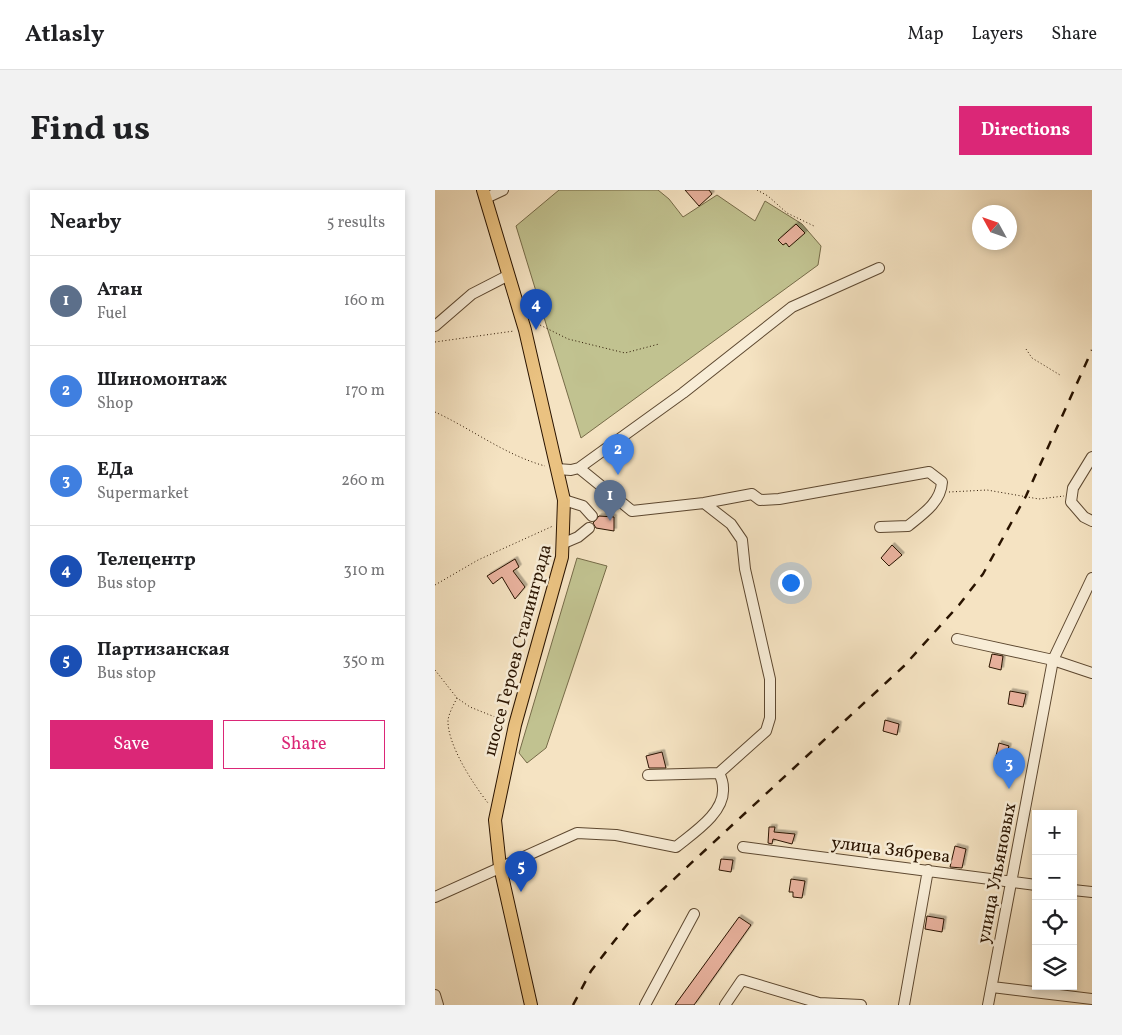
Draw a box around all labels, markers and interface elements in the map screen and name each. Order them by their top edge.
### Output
text: Atlasly [25,18,104,52]
text: Map [907,22,943,47]
text: Layers [971,22,1023,47]
text: Share [1051,22,1097,47]
text: Find us [30,106,150,154]
button: Directions [959,106,1092,155]
north arrow [972,205,1017,250]
text: Nearby [50,208,121,237]
text: 5 results [327,212,385,234]
text: Атан [97,277,143,303]
pin: 4 [520,289,552,330]
text: 1 [63,290,69,312]
text: 160 m [344,290,385,312]
text: Fuel [97,303,127,325]
text: Шиномонтаж [97,367,227,393]
text: 2 [62,380,70,402]
text: 170 m [345,380,385,402]
text: Shop [97,393,133,415]
pin: 2 [602,434,634,475]
text: ЕДа [97,457,134,483]
text: 3 [62,470,70,492]
text: 260 m [341,470,385,492]
pin: 1 [594,480,626,521]
text: Supermarket [97,483,189,505]
street label: шоссе Героев Сталинграда [478,542,559,759]
text: Телецентр [97,547,196,573]
text: 4 [61,560,71,582]
text: 310 m [344,560,385,582]
your location [778,570,804,596]
text: Bus stop [97,573,156,595]
text: Партизанская [97,637,230,663]
text: 5 [62,650,70,672]
text: 350 m [342,650,385,672]
text: Bus stop [97,663,156,685]
button: Save [50,720,213,769]
button: Share [223,720,385,769]
pin: 3 [993,748,1025,789]
street label: улица Ульяновых [972,801,1023,946]
map controls [1032,810,1077,990]
button: + [1032,810,1077,855]
street label: улица Зябрева [830,831,952,870]
pin: 5 [505,851,537,892]
button: − [1032,855,1077,900]
button: locate [1032,900,1077,945]
button: layers [1032,945,1077,990]

